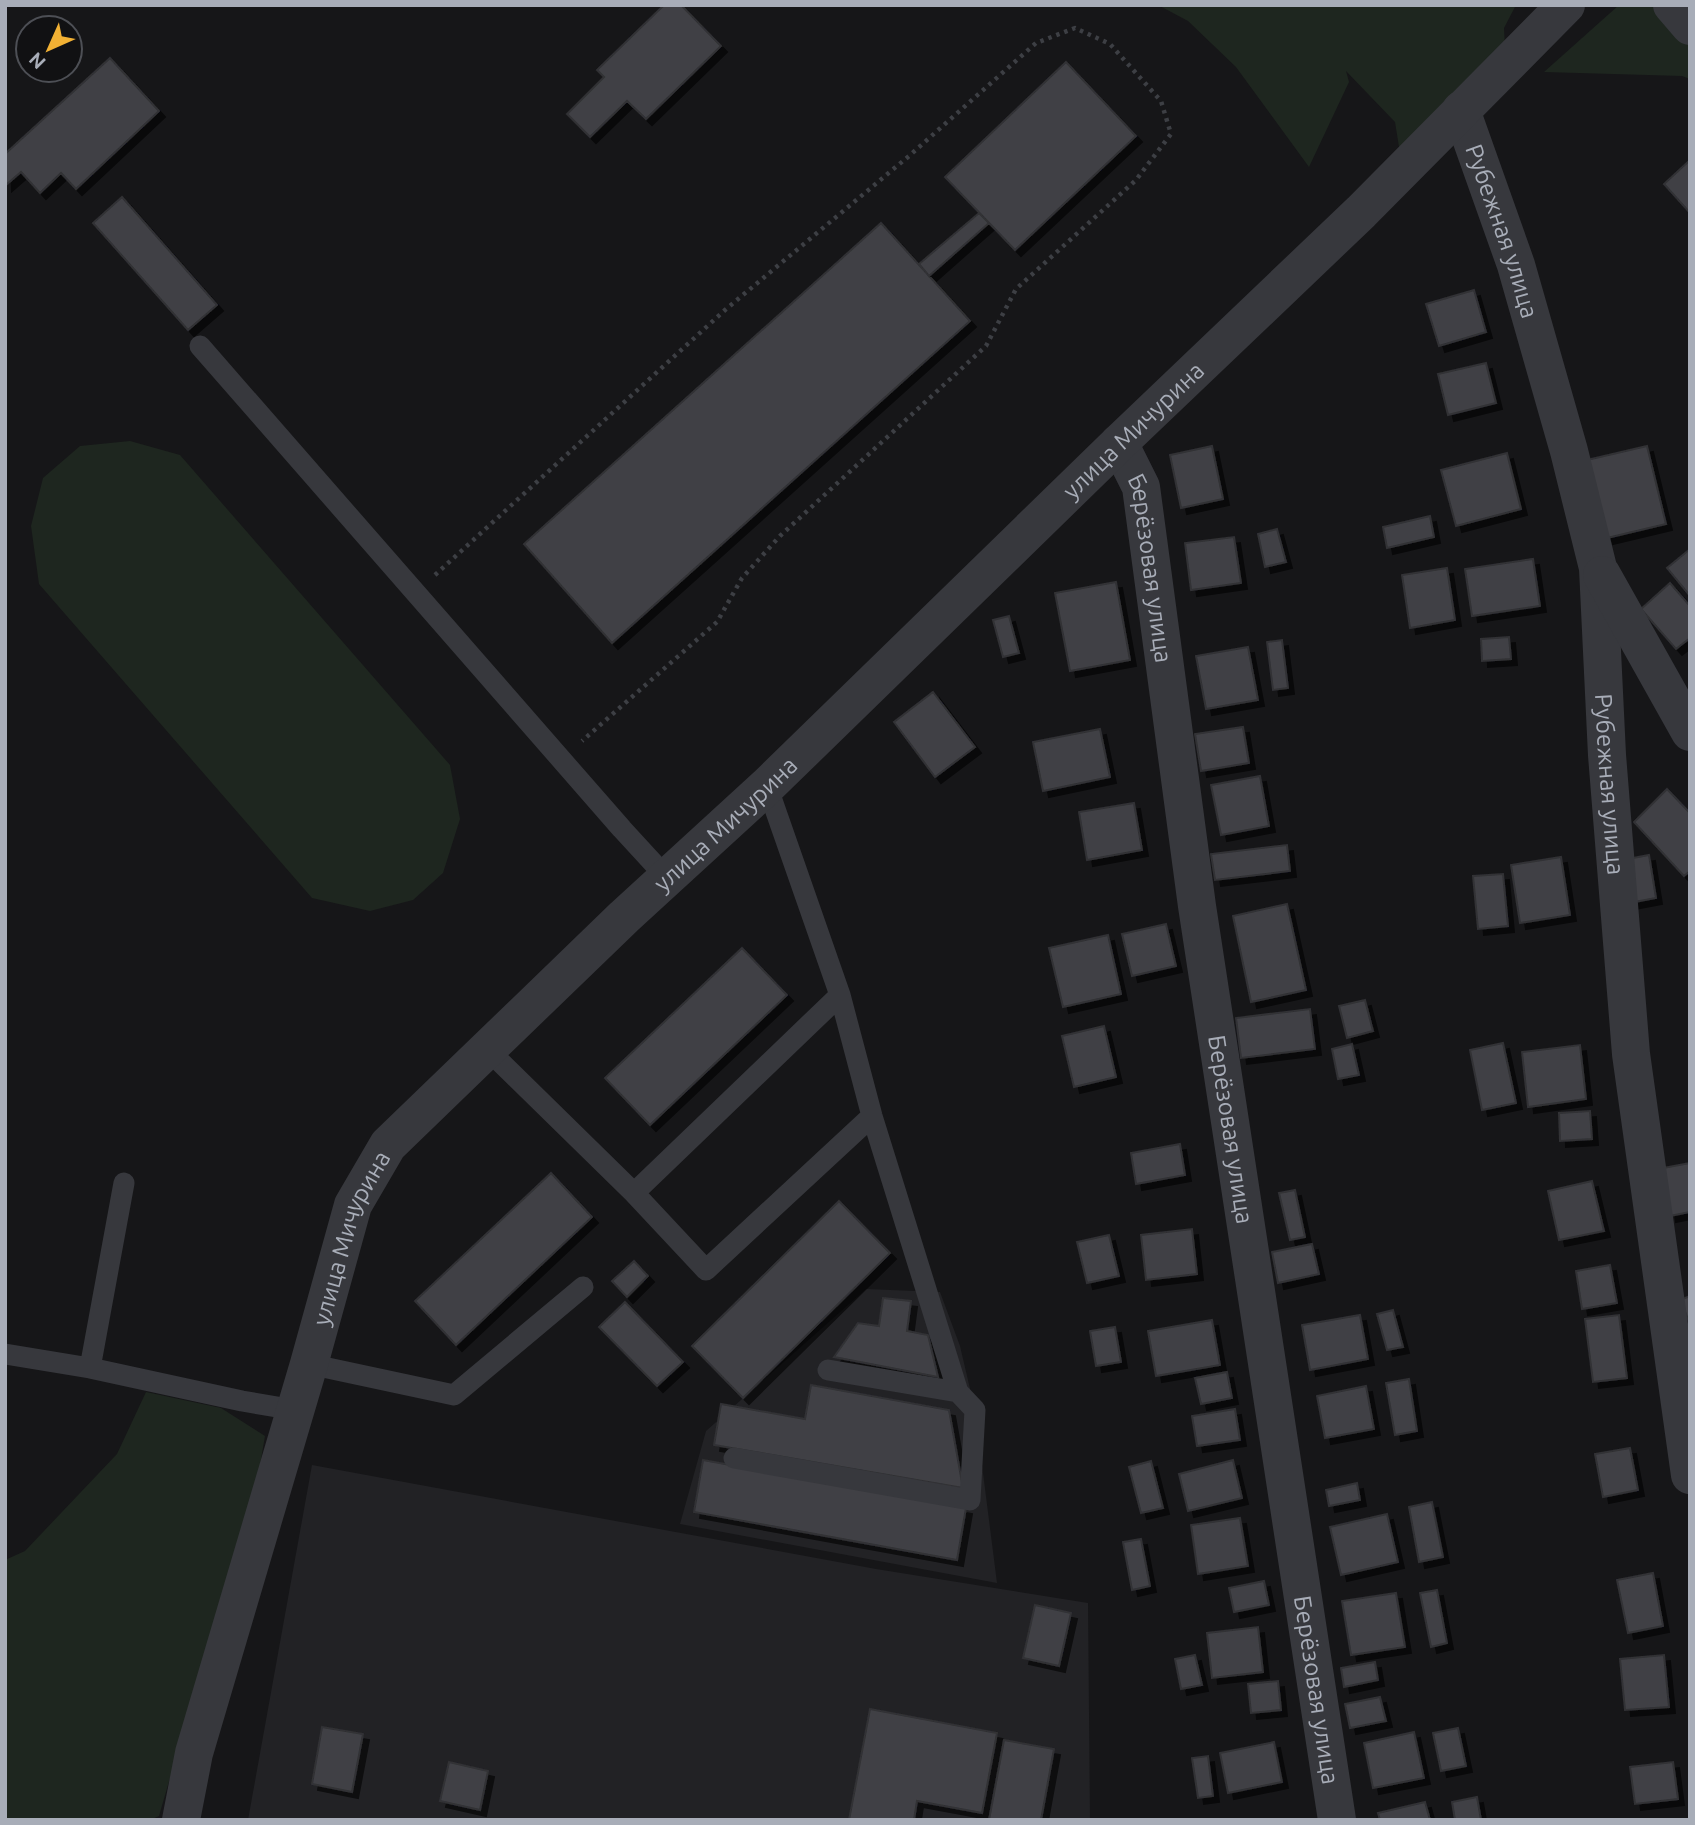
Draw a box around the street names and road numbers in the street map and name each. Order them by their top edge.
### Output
street label: Рубежная улица [1461,140,1544,321]
street label: улица Мичурина [1057,356,1209,504]
street label: Берёзовая улица [1123,469,1178,664]
street label: Рубежная улица [1591,693,1630,876]
street label: улица Мичурина [648,751,802,897]
street label: Берёзовая улица [1203,1033,1259,1226]
street label: улица Мичурина [307,1146,395,1329]
street label: Берёзовая улица [1289,1594,1345,1786]

